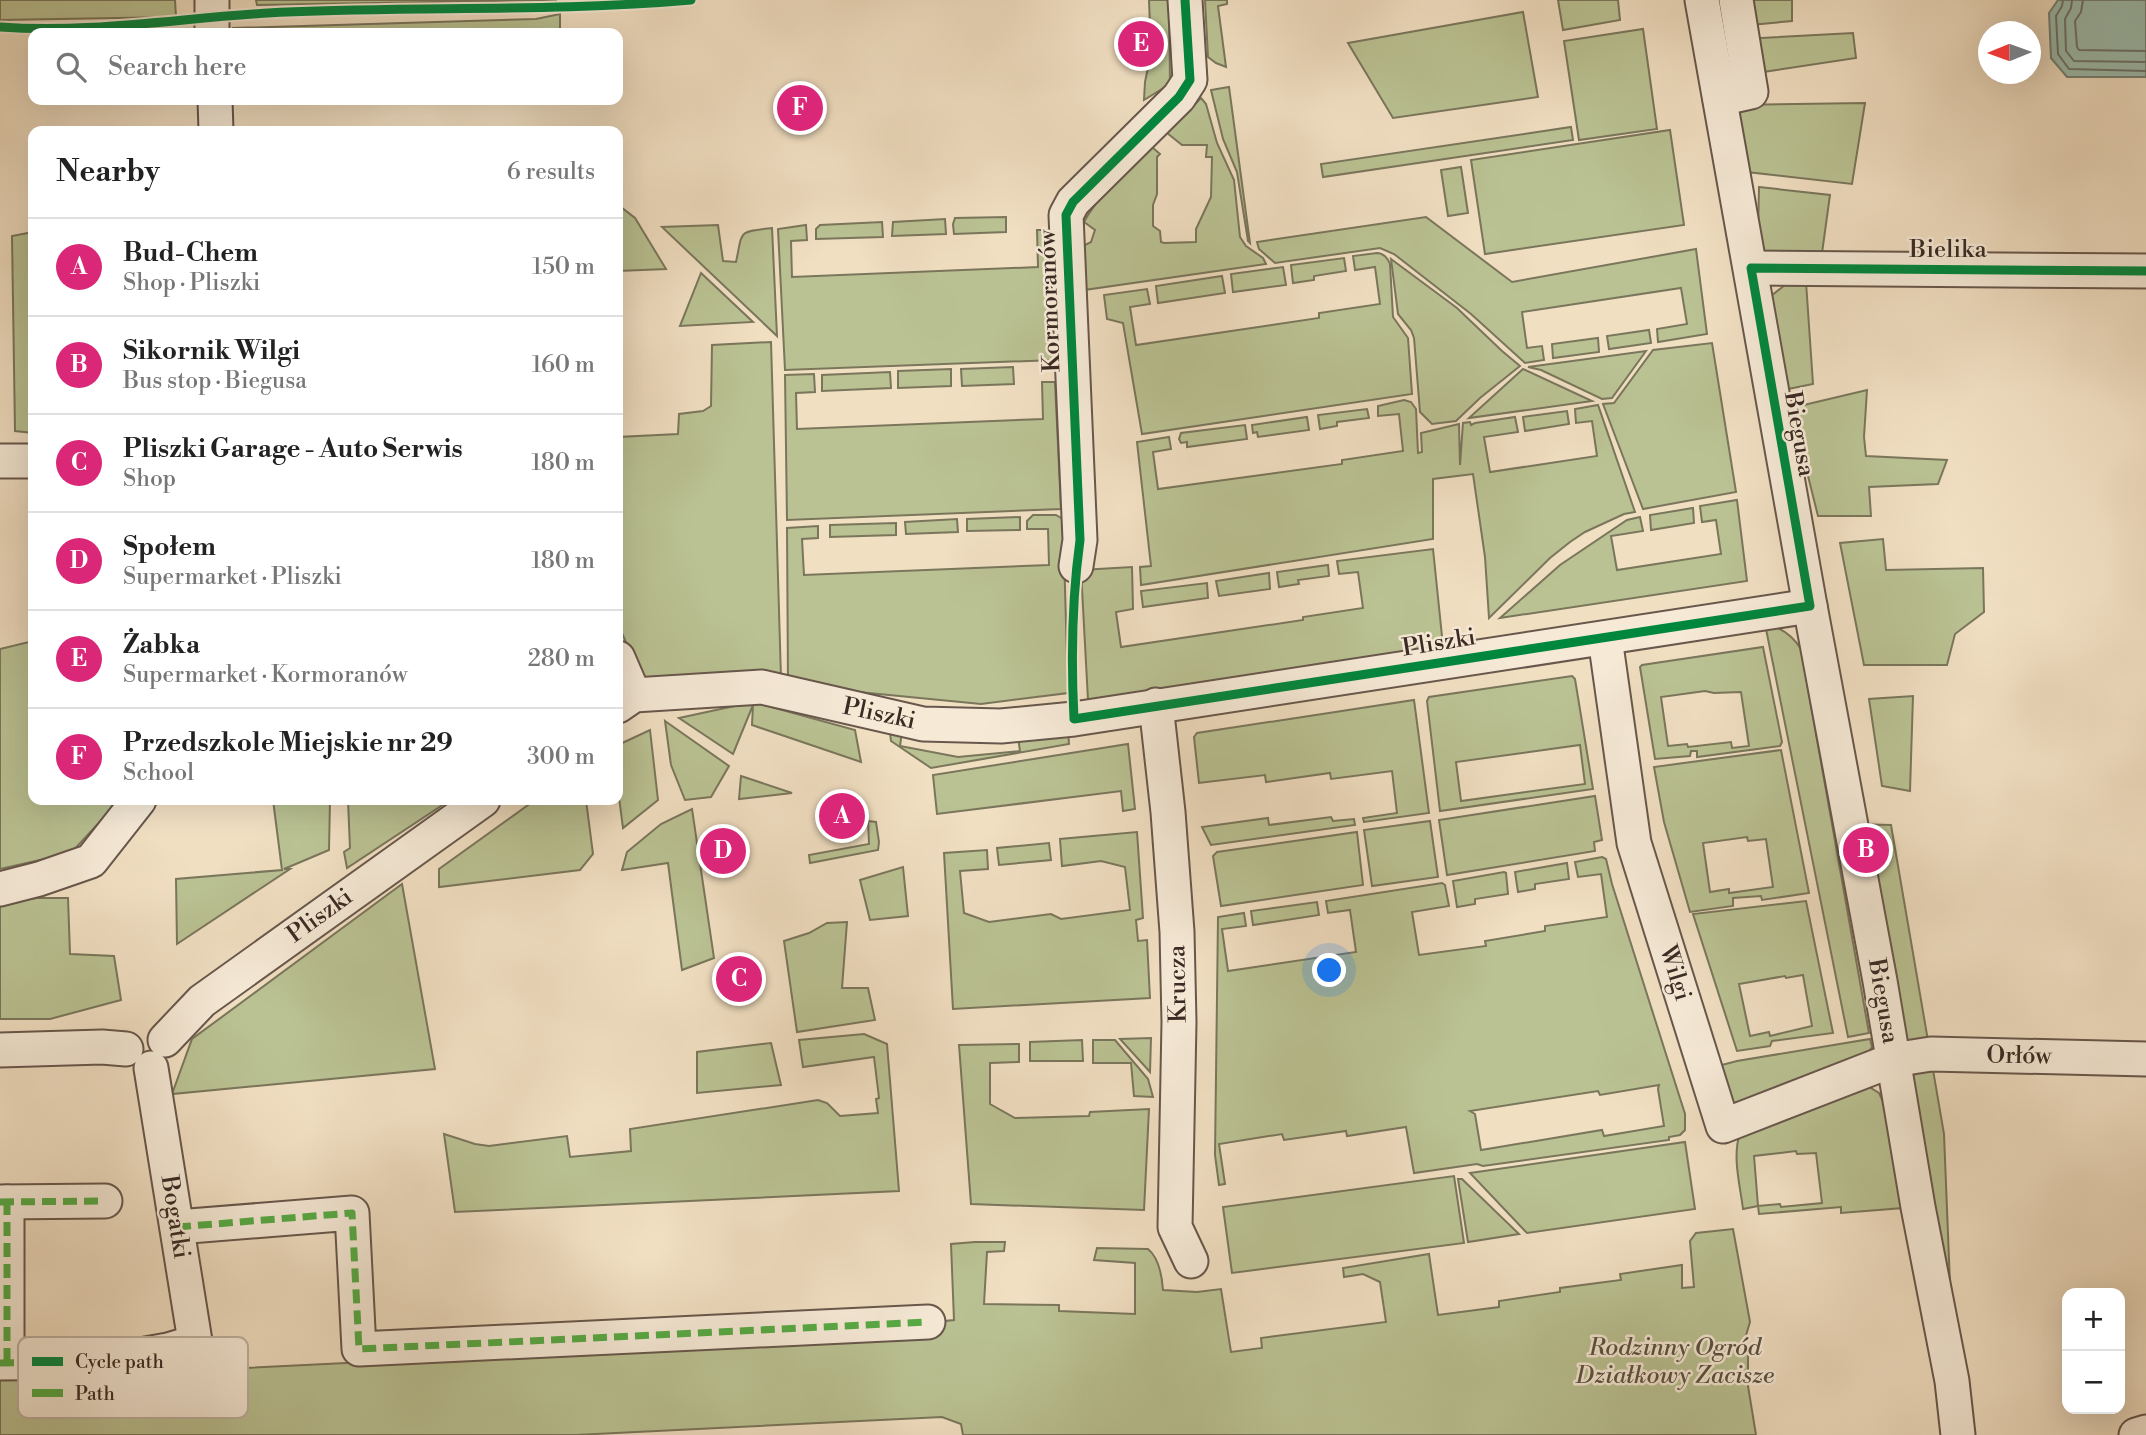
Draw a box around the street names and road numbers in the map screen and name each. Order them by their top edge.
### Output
street label: Kormoranów [1032,228,1067,373]
street label: Bielika [1908,235,1988,265]
street label: Biegusa [1777,388,1821,480]
street label: Pliszki [1400,622,1478,664]
street label: Pliszki [840,692,918,736]
street label: Pliszki [281,882,359,950]
street label: Wilgi [1652,941,1698,1004]
street label: Krucza [1162,944,1194,1023]
street label: Biegusa [1861,955,1905,1047]
street label: Orłów [1986,1040,2053,1072]
street label: Bogatki [153,1172,196,1261]

